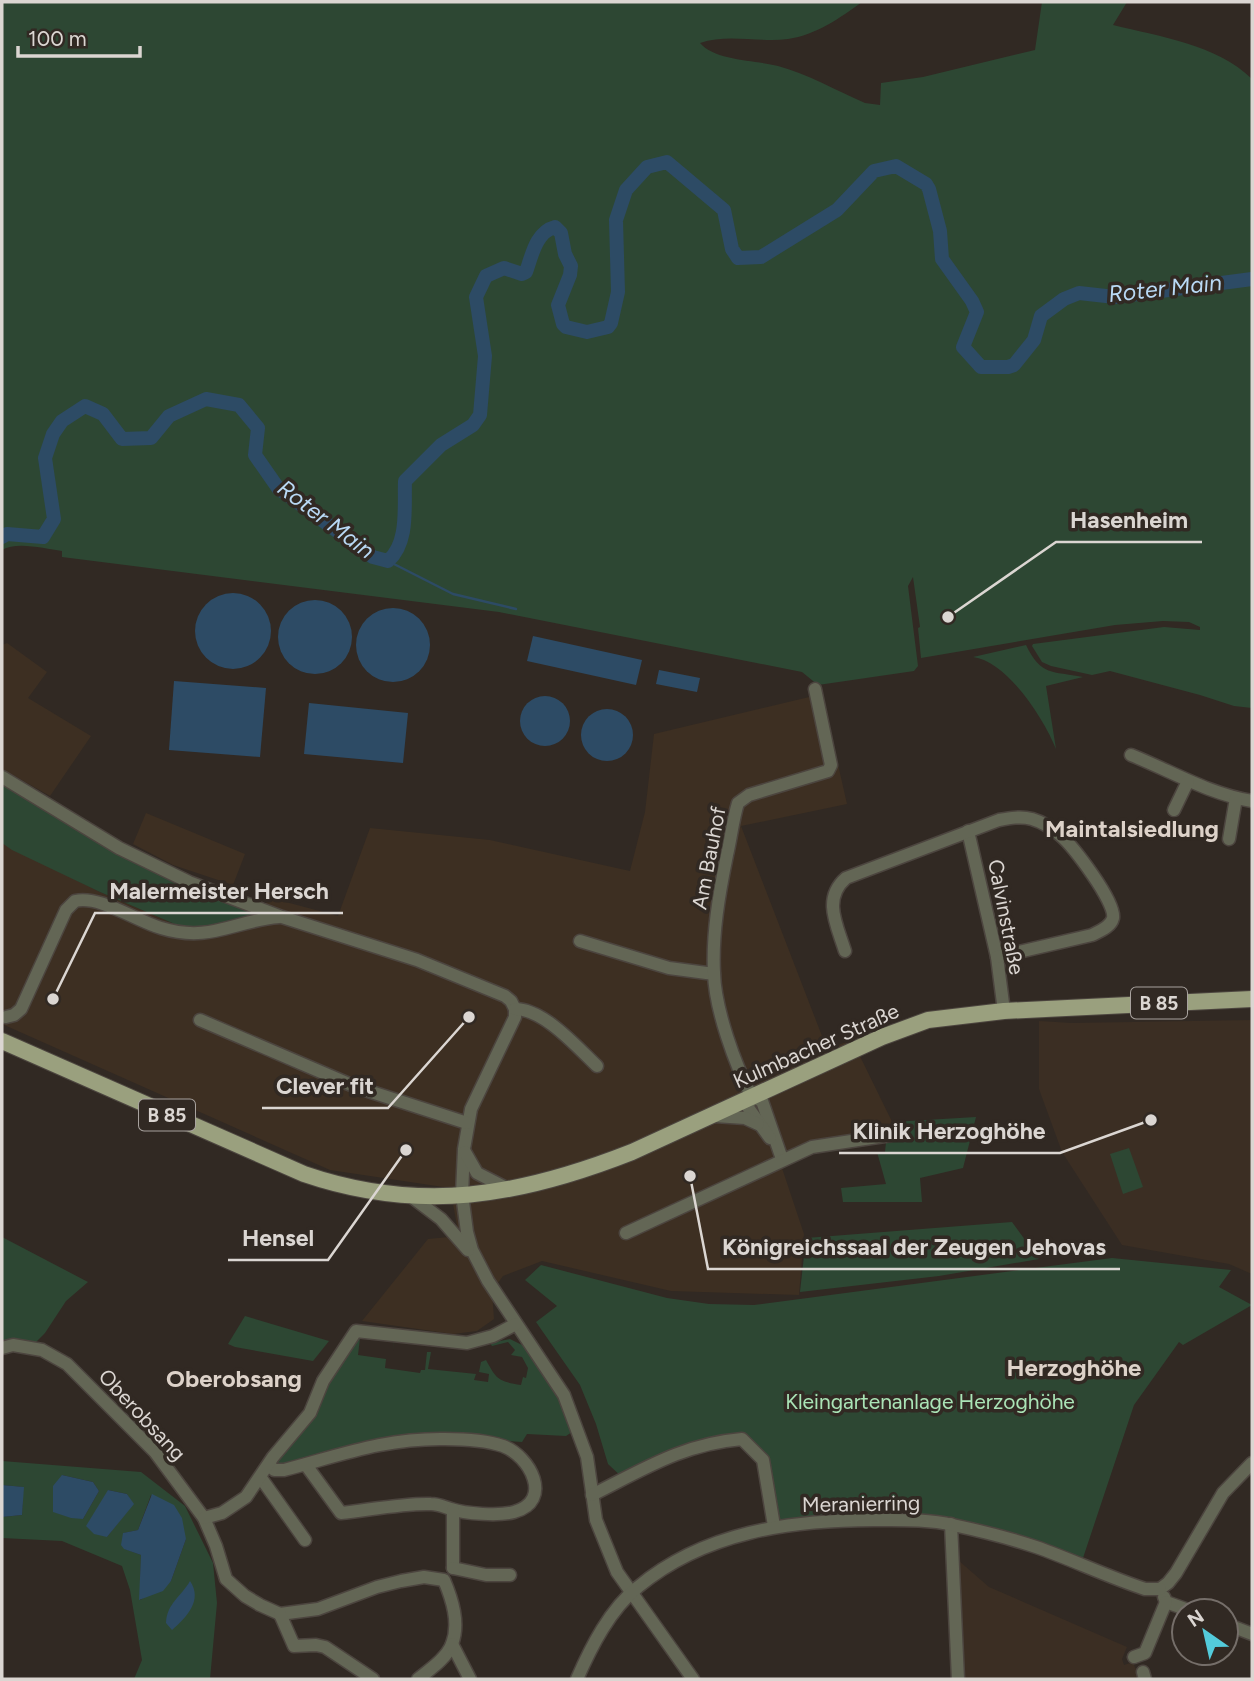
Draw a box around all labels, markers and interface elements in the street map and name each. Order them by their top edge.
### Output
scale bar [18,14,140,58]
text: 100 m [28,26,87,51]
water label: Roter Main [1107,268,1223,308]
water label: Roter Main [272,474,380,565]
callout: Hasenheim [1056,498,1202,542]
text: Hasenheim [1070,506,1188,534]
street label: Am Bauhof [686,804,731,911]
district label: Maintalsiedlung [1045,814,1219,843]
street label: Calvinstraße [983,857,1030,977]
callout: Malermeister Hersch [95,869,343,913]
text: Malermeister Hersch [109,877,329,905]
road number: B 85 [1131,987,1187,1018]
street label: Kulmbacher Straße [729,998,903,1093]
callout: Clever fit [262,1064,388,1108]
text: Clever fit [276,1072,374,1100]
road number: B 85 [139,1100,195,1130]
callout: Klinik Herzoghöhe [839,1109,1060,1153]
text: Klinik Herzoghöhe [852,1117,1046,1145]
callout: Hensel [228,1216,328,1260]
text: Hensel [242,1224,314,1252]
callout: Königreichssaal der Zeugen Jehovas [708,1225,1120,1269]
text: Königreichssaal der Zeugen Jehovas [722,1233,1106,1261]
district label: Herzoghöhe [1007,1353,1141,1382]
street label: Oberobsang [94,1364,191,1466]
district label: Oberobsang [166,1364,302,1393]
park label: Kleingartenanlage Herzoghöhe [785,1389,1075,1414]
street label: Meranierring [802,1490,920,1517]
north arrow [1170,1597,1240,1667]
text: N [1183,1605,1208,1632]

